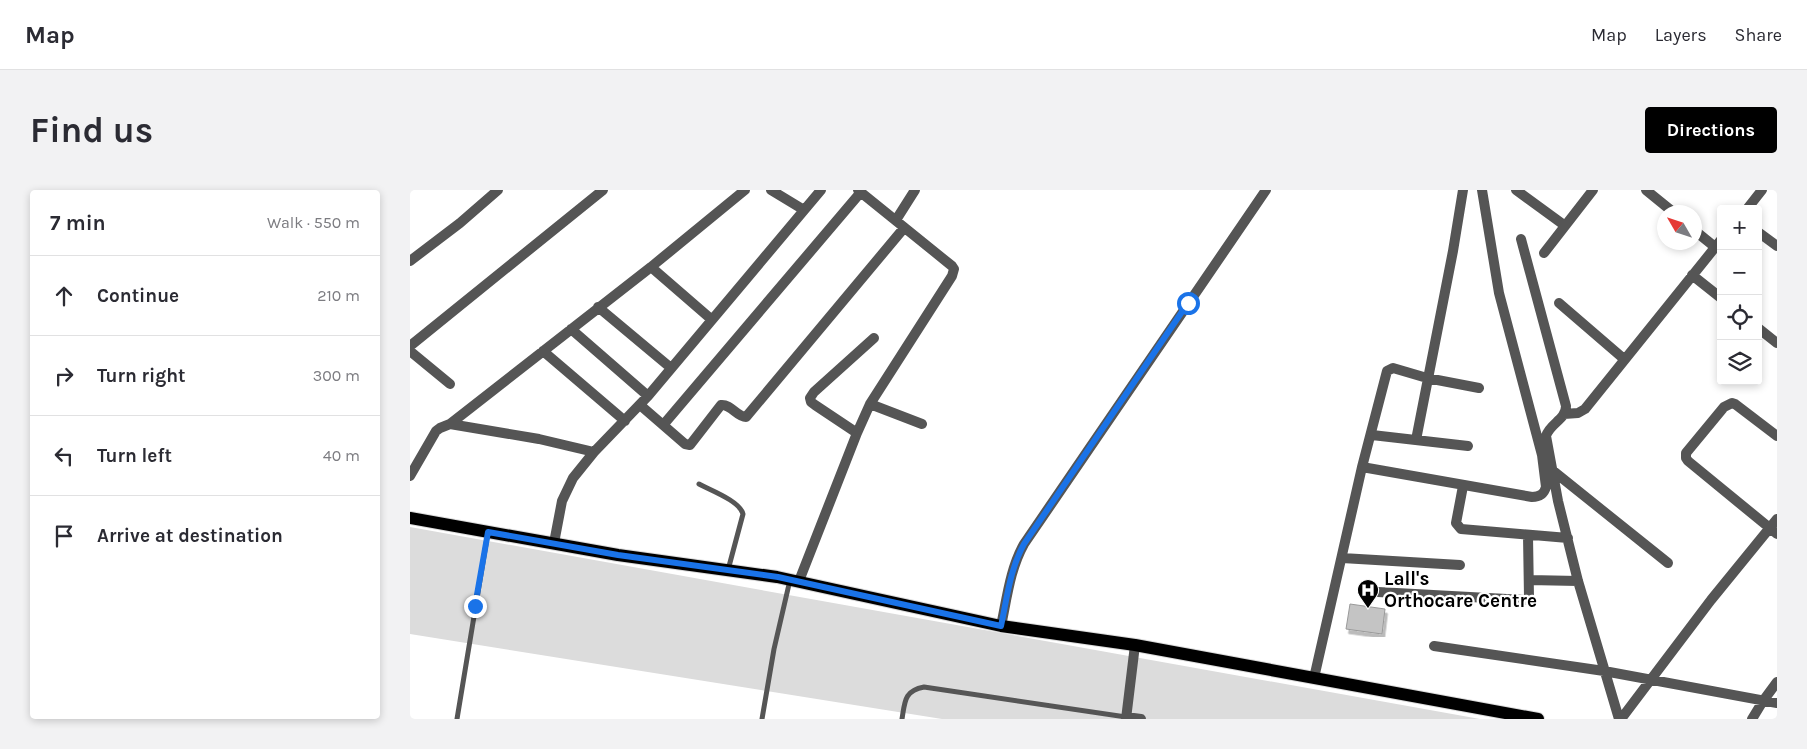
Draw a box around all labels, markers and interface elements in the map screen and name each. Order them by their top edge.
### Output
text: Map [25,21,75,49]
text: Map [1591,24,1627,46]
text: Layers [1655,24,1707,46]
text: Share [1735,24,1782,46]
button: Directions [1645,107,1777,153]
text: Find us [30,110,153,151]
north arrow [1657,205,1702,250]
map controls [1717,205,1762,385]
button: + [1717,205,1762,250]
text: 7 min [50,211,106,235]
text: Walk · 550 m [267,213,360,232]
button: − [1717,250,1762,295]
icon: ahead [50,282,78,310]
text: Continue [97,285,179,307]
text: 210 m [317,286,360,305]
route start [1177,292,1200,315]
button: locate [1717,295,1762,340]
button: layers [1717,340,1762,385]
icon: right [50,362,78,390]
text: Turn right [97,365,186,387]
text: 300 m [313,366,360,385]
icon: left [50,442,78,470]
text: Turn left [97,445,172,467]
text: 40 m [323,446,360,465]
icon: arrive [50,522,78,550]
text: Arrive at destination [97,525,283,547]
place label: Lall's Orthocare Centre [1384,568,1537,612]
hospital icon: Lall's Orthocare Centre [1356,578,1380,609]
route end [464,595,487,618]

